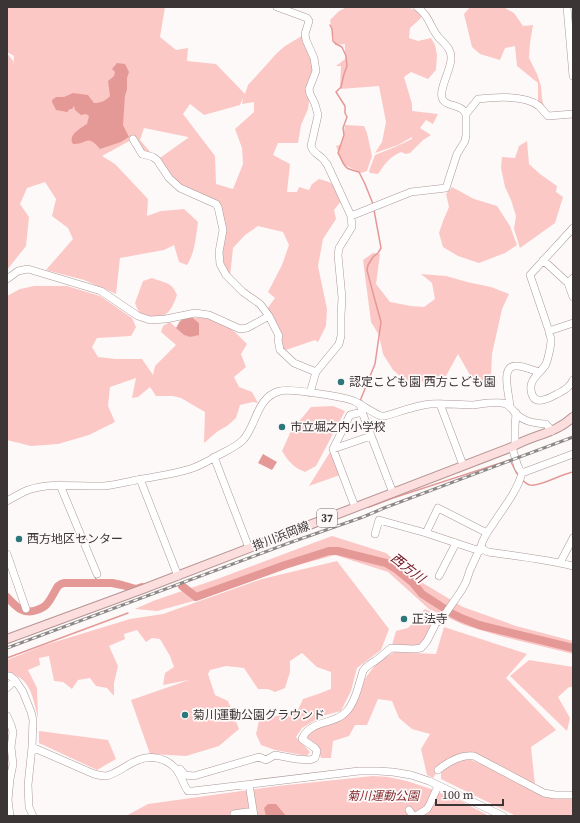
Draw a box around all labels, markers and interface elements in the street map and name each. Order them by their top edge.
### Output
place label: 認定こども園 西方こども園 [349,374,496,390]
marker: 認定こども園 西方こども園 [336,377,346,387]
place label: 市立堀之内小学校 [290,419,386,435]
marker: 市立堀之内小学校 [277,422,287,432]
road number: 37 [317,509,337,527]
street label: 掛川浜岡線 [250,518,312,554]
place label: 西方地区センター [27,531,123,547]
marker: 西方地区センター [14,534,24,544]
water label: 西方川 [387,549,430,588]
place label: 正法寺 [412,611,448,627]
marker: 正法寺 [399,614,409,624]
place label: 菊川運動公園グラウンド [193,707,325,723]
marker: 菊川運動公園グラウンド [180,710,190,720]
scale bar [436,781,503,807]
text: 100 m [442,787,474,803]
park label: 菊川運動公園 [347,788,421,804]

